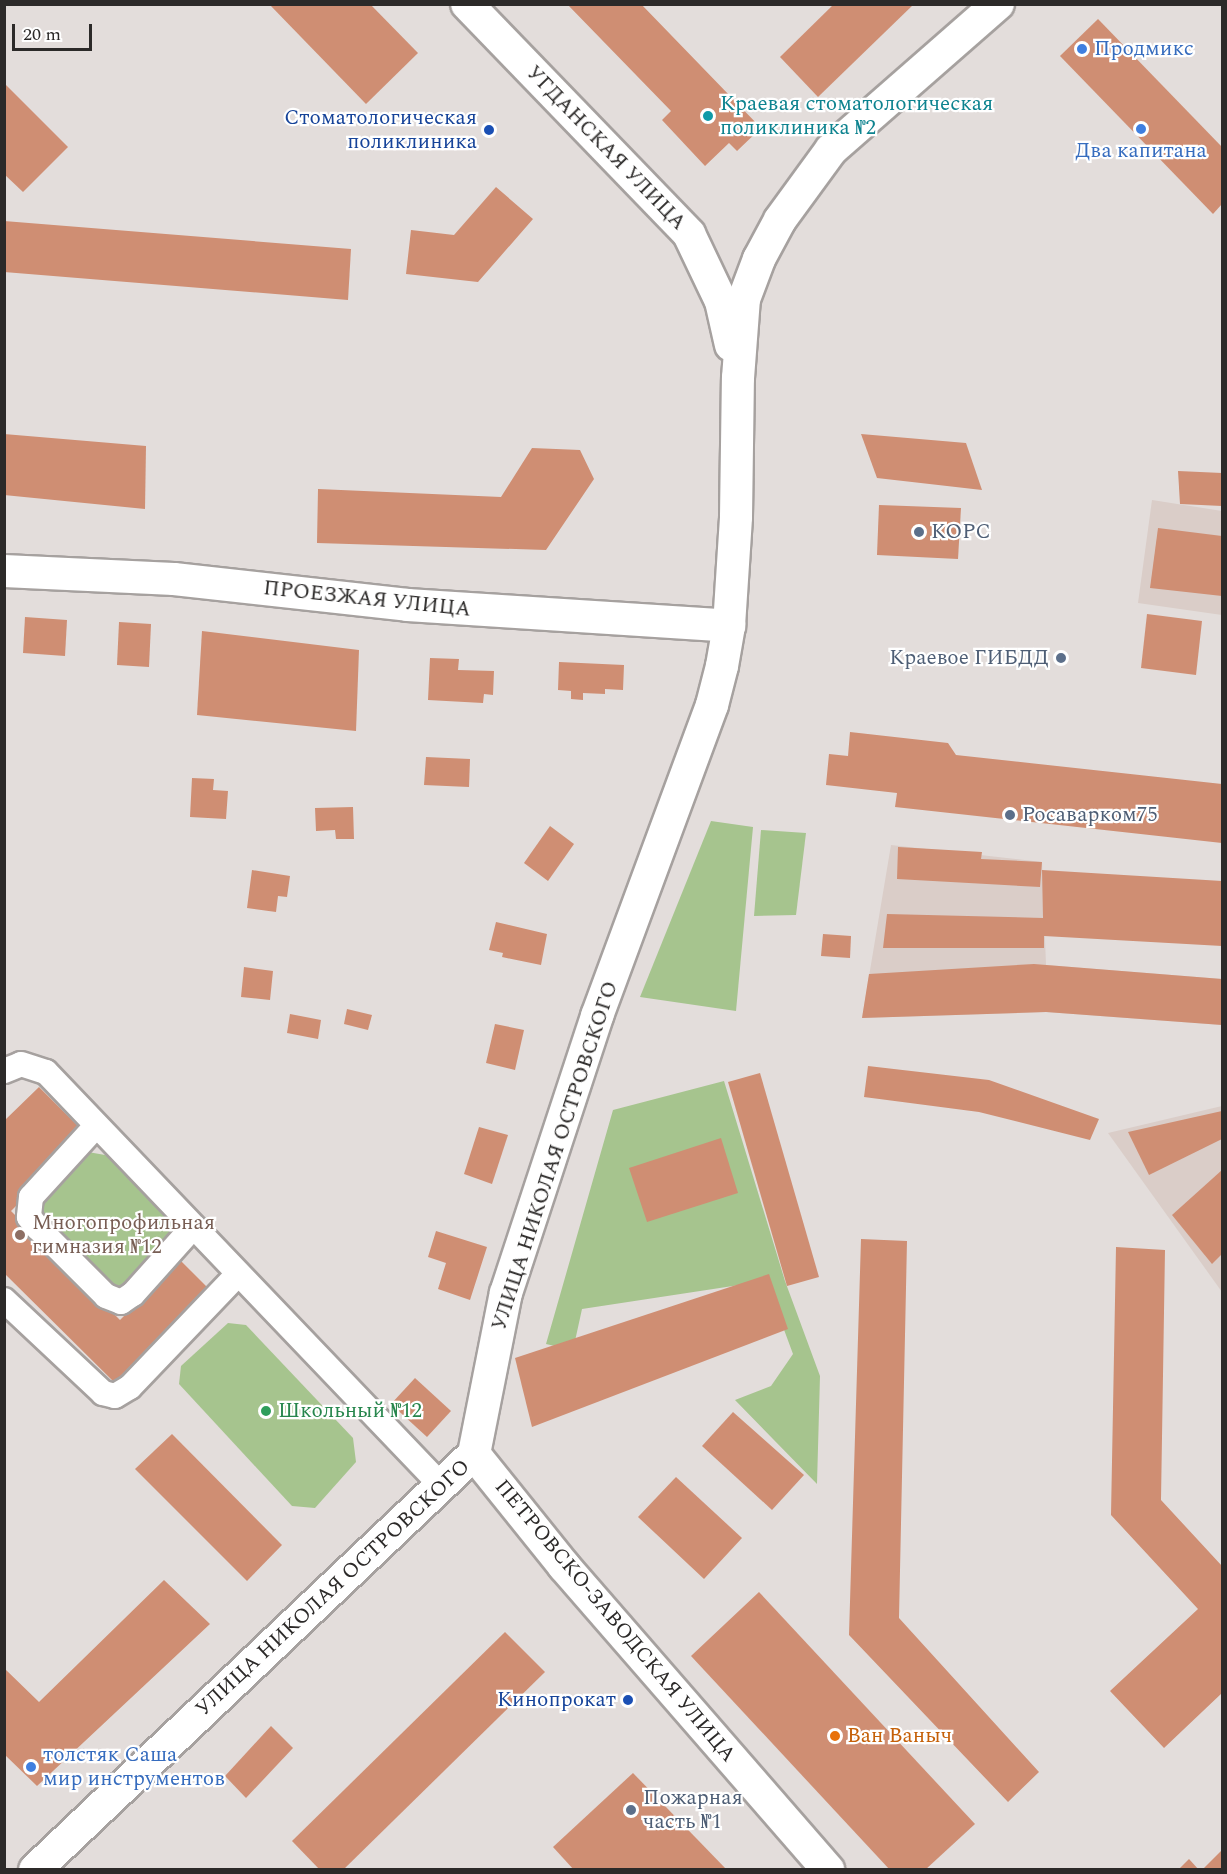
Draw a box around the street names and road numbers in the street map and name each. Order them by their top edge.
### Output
street label: УГДАНСКАЯ УЛИЦА [521,60,691,236]
street label: ПРОЕЗЖАЯ УЛИЦА [262,576,472,622]
street label: УЛИЦА НИКОЛАЯ ОСТРОВСКОГО [487,978,623,1334]
street label: УЛИЦА НИКОЛАЯ ОСТРОВСКОГО [191,1454,475,1722]
street label: ПЕТРОВСКО-ЗАВОДСКАЯ УЛИЦА [489,1475,741,1767]

